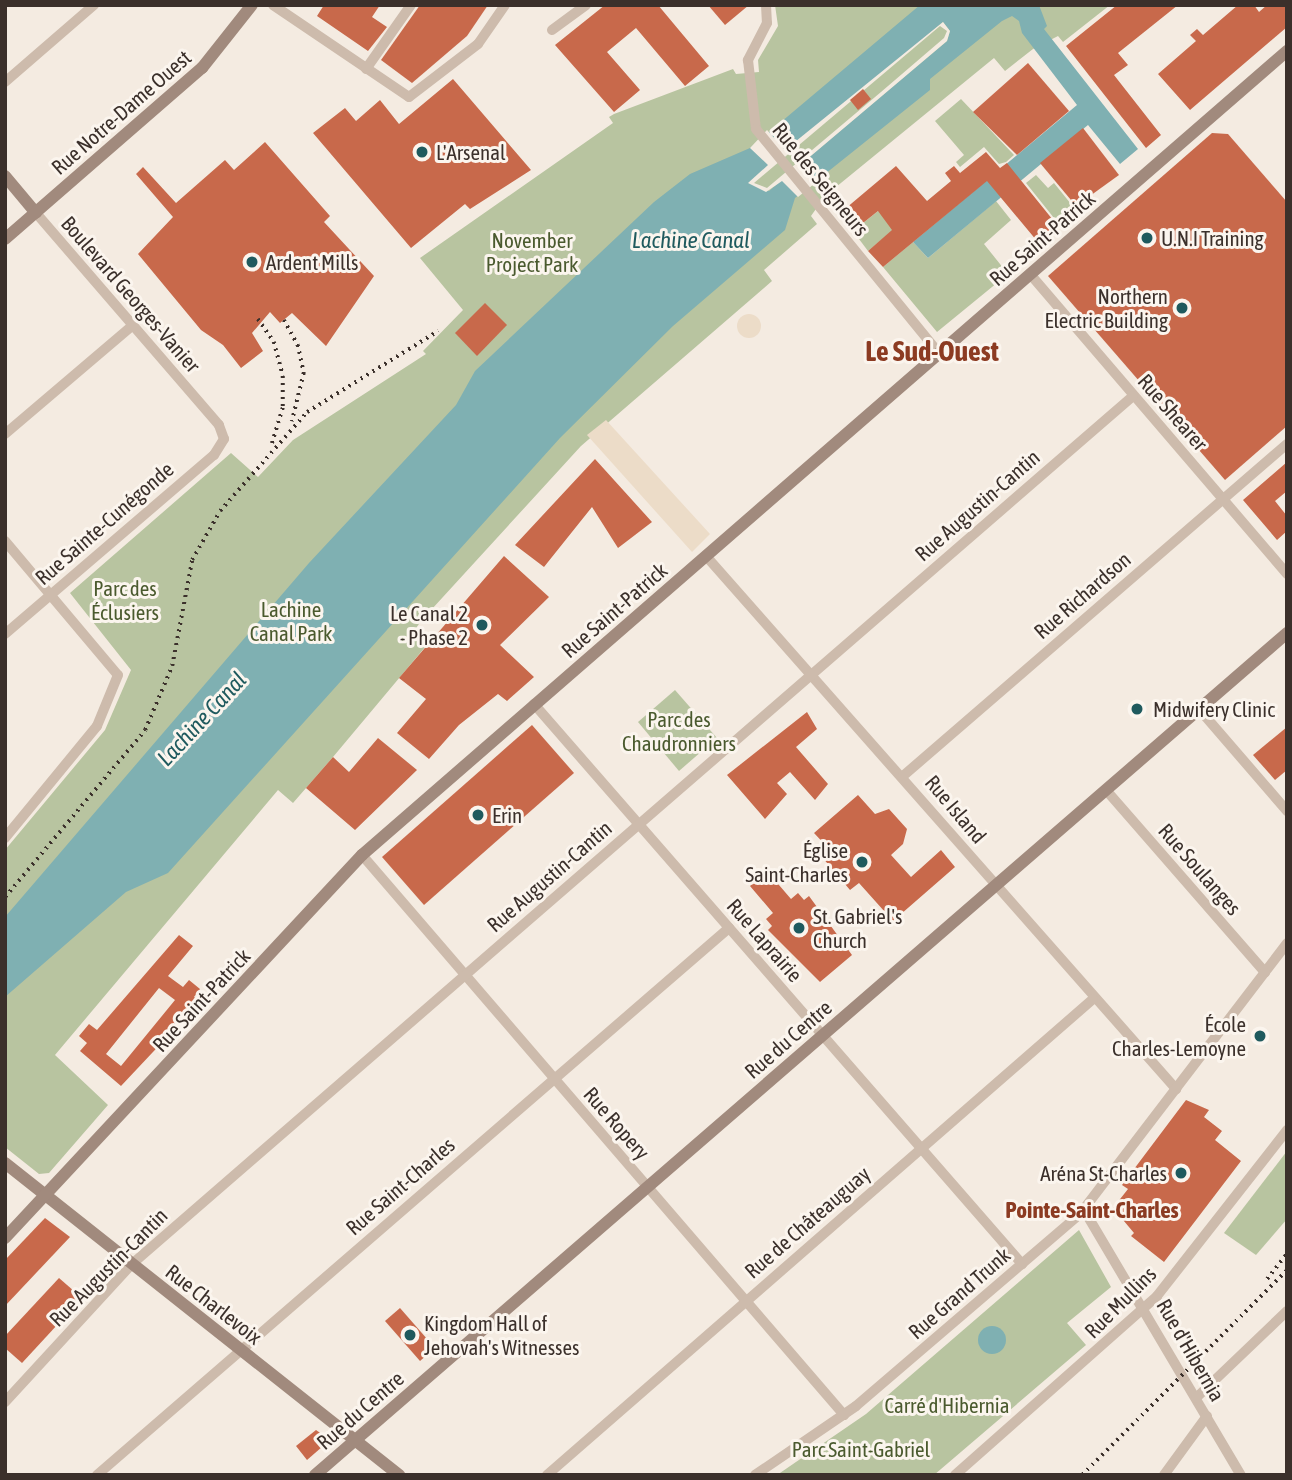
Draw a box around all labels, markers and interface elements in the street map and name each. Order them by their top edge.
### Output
street label: Rue Notre-Dame Ouest [46,44,196,180]
street label: Rue des Seigneurs [768,117,874,241]
place label: L'Arsenal [436,139,505,165]
marker: L'Arsenal [414,144,430,160]
street label: Rue Saint-Patrick [984,185,1100,291]
street label: Boulevard Georges-Vanier [56,211,206,377]
place label: U.N.I Training [1161,225,1264,251]
water label: Lachine Canal [632,226,750,254]
park label: November Project Park [486,227,578,277]
marker: U.N.I Training [1139,230,1155,246]
place label: Ardent Mills [266,249,359,275]
marker: Ardent Mills [244,254,260,270]
place label: Northern Electric Building [1044,283,1168,333]
marker: Northern Electric Building [1174,300,1190,316]
district label: Le Sud-Ouest [865,334,999,368]
street label: Rue Shearer [1133,369,1213,455]
street label: Rue Augustin-Cantin [910,444,1044,566]
street label: Rue Sainte-Cunégonde [30,456,178,590]
street label: Rue Richardson [1029,546,1135,644]
street label: Rue Saint-Patrick [556,557,672,663]
park label: Parc des Éclusiers [91,575,159,625]
park label: Lachine Canal Park [250,596,332,646]
place label: Le Canal 2 - Phase 2 [390,600,468,650]
marker: Le Canal 2 - Phase 2 [474,617,490,633]
water label: Lachine Canal [152,666,252,772]
place label: Midwifery Clinic [1153,696,1275,722]
marker: Midwifery Clinic [1127,699,1147,719]
park label: Parc des Chaudronniers [622,706,736,756]
street label: Rue Island [920,770,992,848]
place label: Erin [492,802,522,828]
marker: Erin [470,807,486,823]
street label: Rue Augustin-Cantin [482,815,616,937]
street label: Rue Soulanges [1153,818,1247,920]
place label: Église Saint-Charles [745,837,848,887]
marker: Église Saint-Charles [854,854,870,870]
street label: Rue Laprairie [722,893,808,987]
place label: St. Gabriel's Church [813,903,902,953]
marker: St. Gabriel's Church [791,920,807,936]
street label: Rue Saint-Patrick [147,943,255,1057]
street label: Rue du Centre [739,994,837,1084]
place label: École Charles-Lemoyne [1112,1011,1246,1061]
marker: École Charles-Lemoyne [1252,1028,1268,1044]
street label: Rue Ropery [579,1082,655,1164]
street label: Rue Saint-Charles [340,1132,460,1240]
place label: Aréna St-Charles [1040,1160,1167,1186]
street label: Rue de Châteauguay [739,1161,875,1283]
marker: Aréna St-Charles [1173,1165,1189,1181]
district label: Pointe-Saint-Charles [1005,1196,1179,1224]
street label: Rue Augustin-Cantin [44,1203,172,1331]
street label: Rue Grand Trunk [903,1242,1015,1344]
street label: Rue Charlevoix [161,1259,267,1349]
street label: Rue Mullins [1079,1261,1161,1343]
street label: Rue d'Hibernia [1152,1294,1230,1406]
place label: Kingdom Hall of Jehovah's Witnesses [424,1310,579,1360]
marker: Kingdom Hall of Jehovah's Witnesses [402,1327,418,1343]
street label: Rue du Centre [311,1365,409,1455]
park label: Carré d'Hibernia [885,1392,1009,1418]
park label: Parc Saint-Gabriel [792,1436,930,1462]

